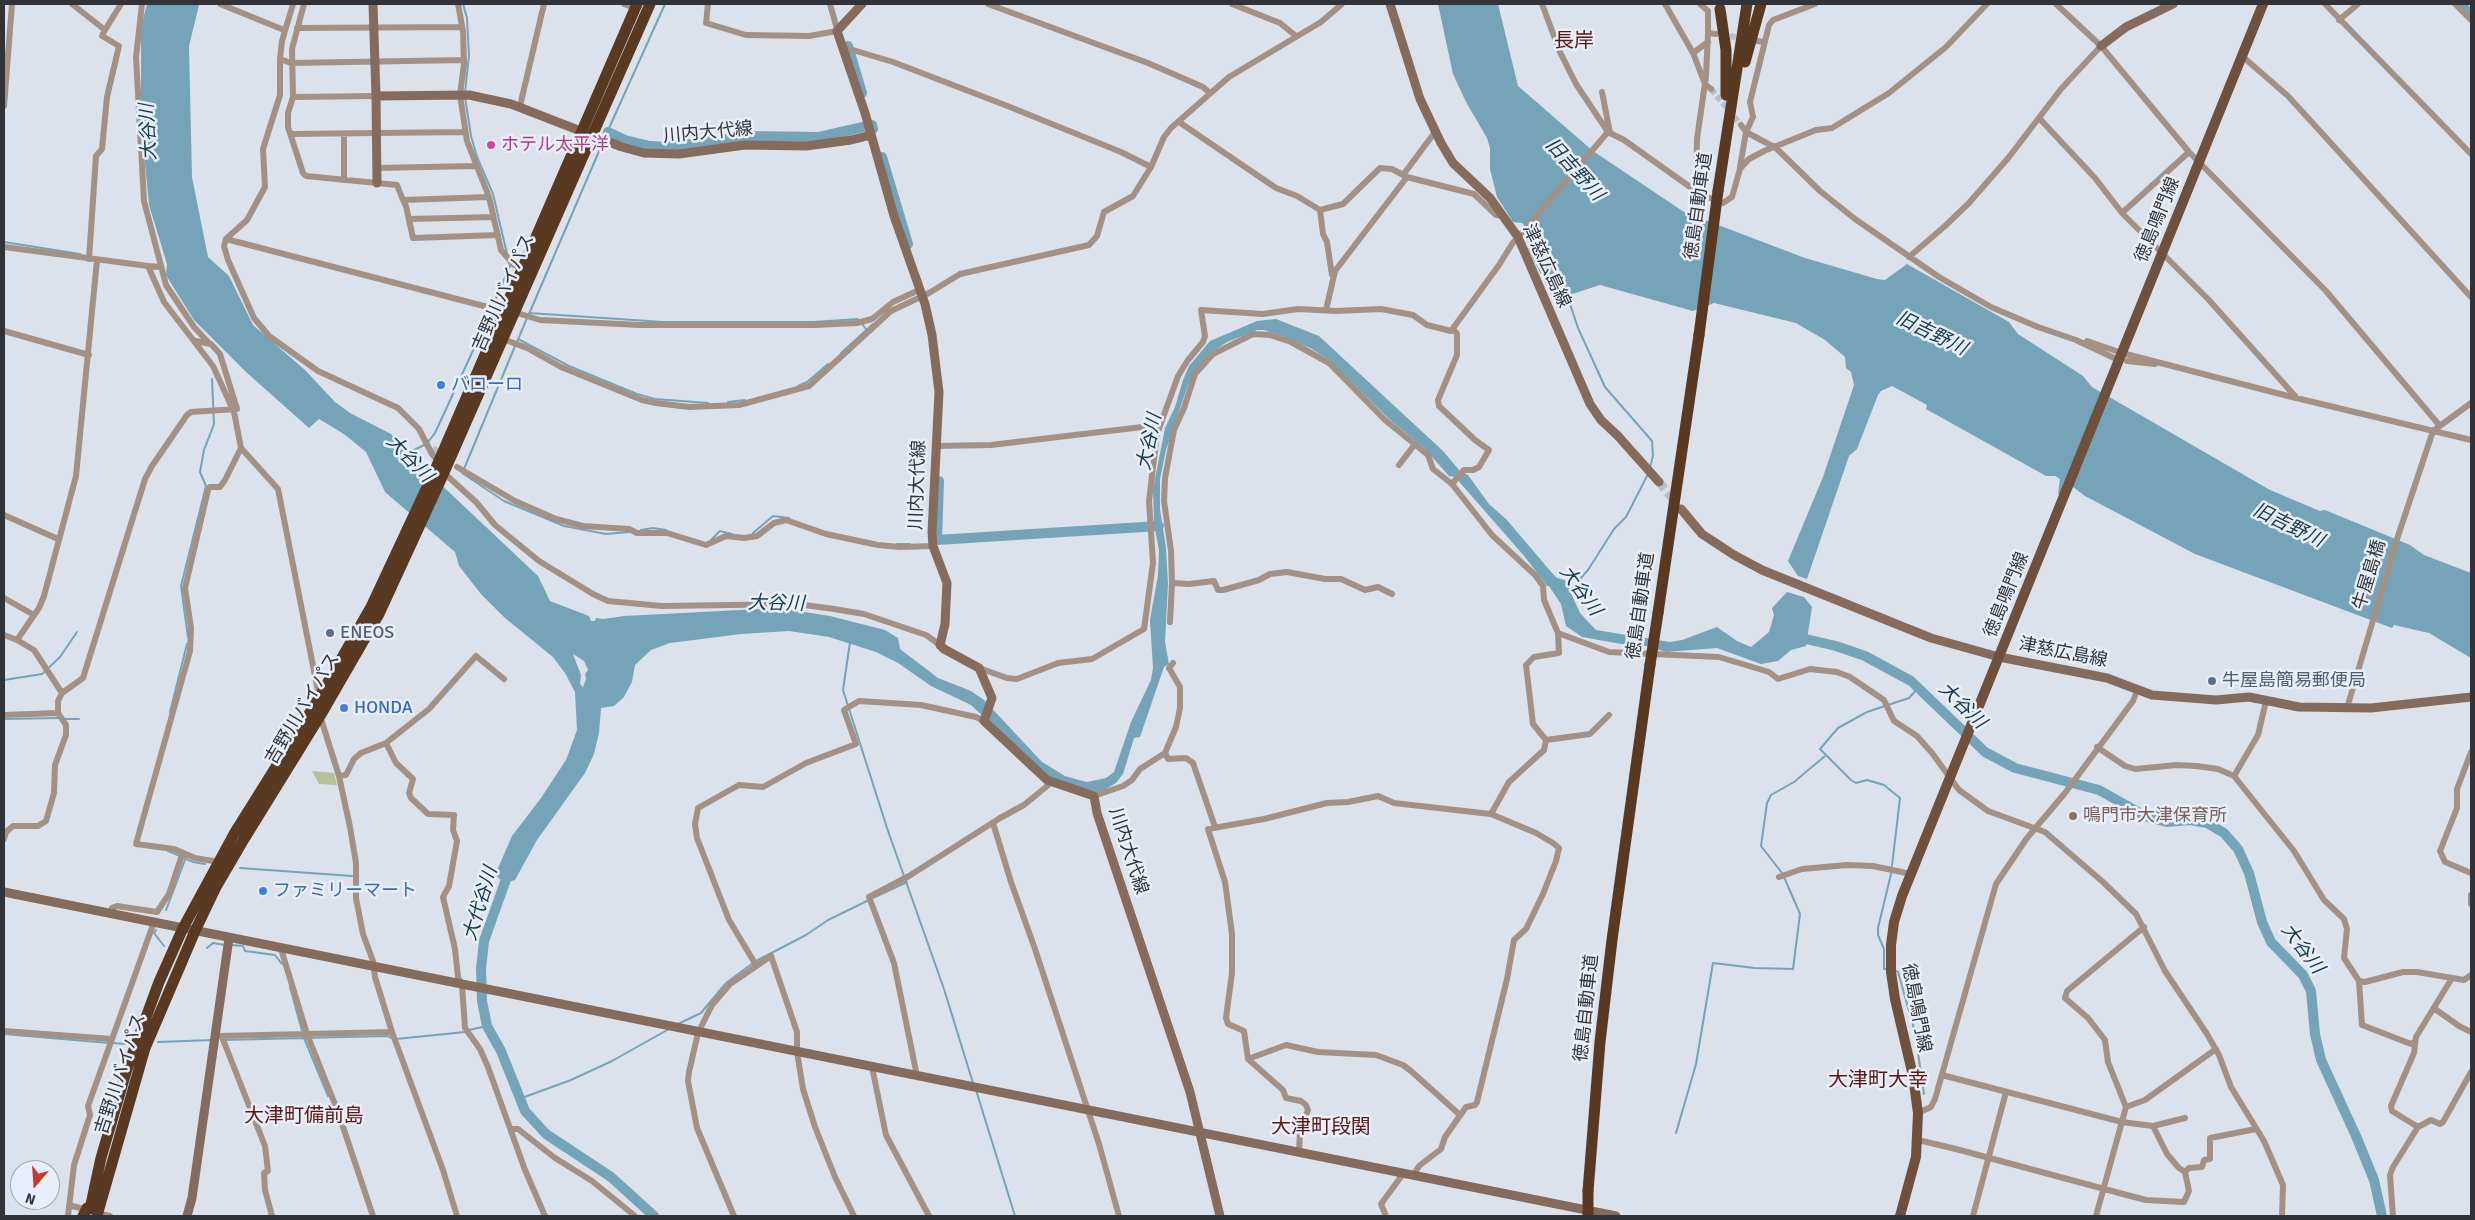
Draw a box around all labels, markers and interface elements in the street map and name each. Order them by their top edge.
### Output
district label: 長岸 [1554,30,1594,54]
water label: 大谷川 [136,103,162,161]
street label: 川内大代線 [662,118,754,148]
place label: ホテル太平洋 [501,134,609,156]
water label: 旧吉野川 [1540,134,1608,206]
marker: ホテル太平洋 [485,139,497,151]
street label: 徳島自動車道 [1681,151,1717,261]
street label: 徳島鳴門線 [2131,174,2185,266]
street label: 津慈広島線 [1517,221,1575,311]
street label: 吉野川バイパス [469,231,539,355]
water label: 旧吉野川 [1892,307,1970,361]
place label: バローロ [451,374,523,396]
marker: バローロ [435,379,447,391]
water label: 大谷川 [1133,412,1167,472]
water label: 大谷川 [381,431,437,487]
street label: 川内大代線 [906,440,930,530]
water label: 旧吉野川 [2249,499,2327,553]
street label: 牛屋島橋 [2349,537,2391,613]
street label: 徳島鳴門線 [1980,549,2034,641]
street label: 徳島自動車道 [1623,551,1659,661]
water label: 大谷川 [1554,561,1606,621]
water label: 大谷川 [747,592,805,616]
place label: ENEOS [340,622,394,644]
marker: ENEOS [324,627,336,639]
street label: 津慈広島線 [2017,634,2109,672]
street label: 吉野川バイパス [261,649,345,769]
place label: 牛屋島簡易郵便局 [2222,670,2366,692]
marker: 牛屋島簡易郵便局 [2206,675,2218,687]
water label: 大谷川 [1934,678,1990,734]
place label: HONDA [354,697,413,719]
marker: HONDA [338,702,350,714]
street label: 川内大代線 [1104,805,1152,897]
place label: 鳴門市大津保育所 [2083,805,2227,827]
marker: 鳴門市大津保育所 [2067,810,2079,822]
water label: 大代谷川 [459,864,503,944]
place label: ファミリーマート [273,880,417,902]
marker: ファミリーマート [257,885,269,897]
water label: 大谷川 [2276,919,2328,979]
street label: 徳島自動車道 [1571,953,1603,1063]
street label: 徳島鳴門線 [1897,962,1935,1054]
street label: 吉野川バイパス [91,1011,151,1137]
district label: 大津町大幸 [1828,1069,1928,1093]
district label: 大津町備前島 [244,1105,364,1129]
district label: 大津町段関 [1271,1116,1371,1140]
north arrow [10,1160,60,1210]
text: N [23,1189,38,1208]

